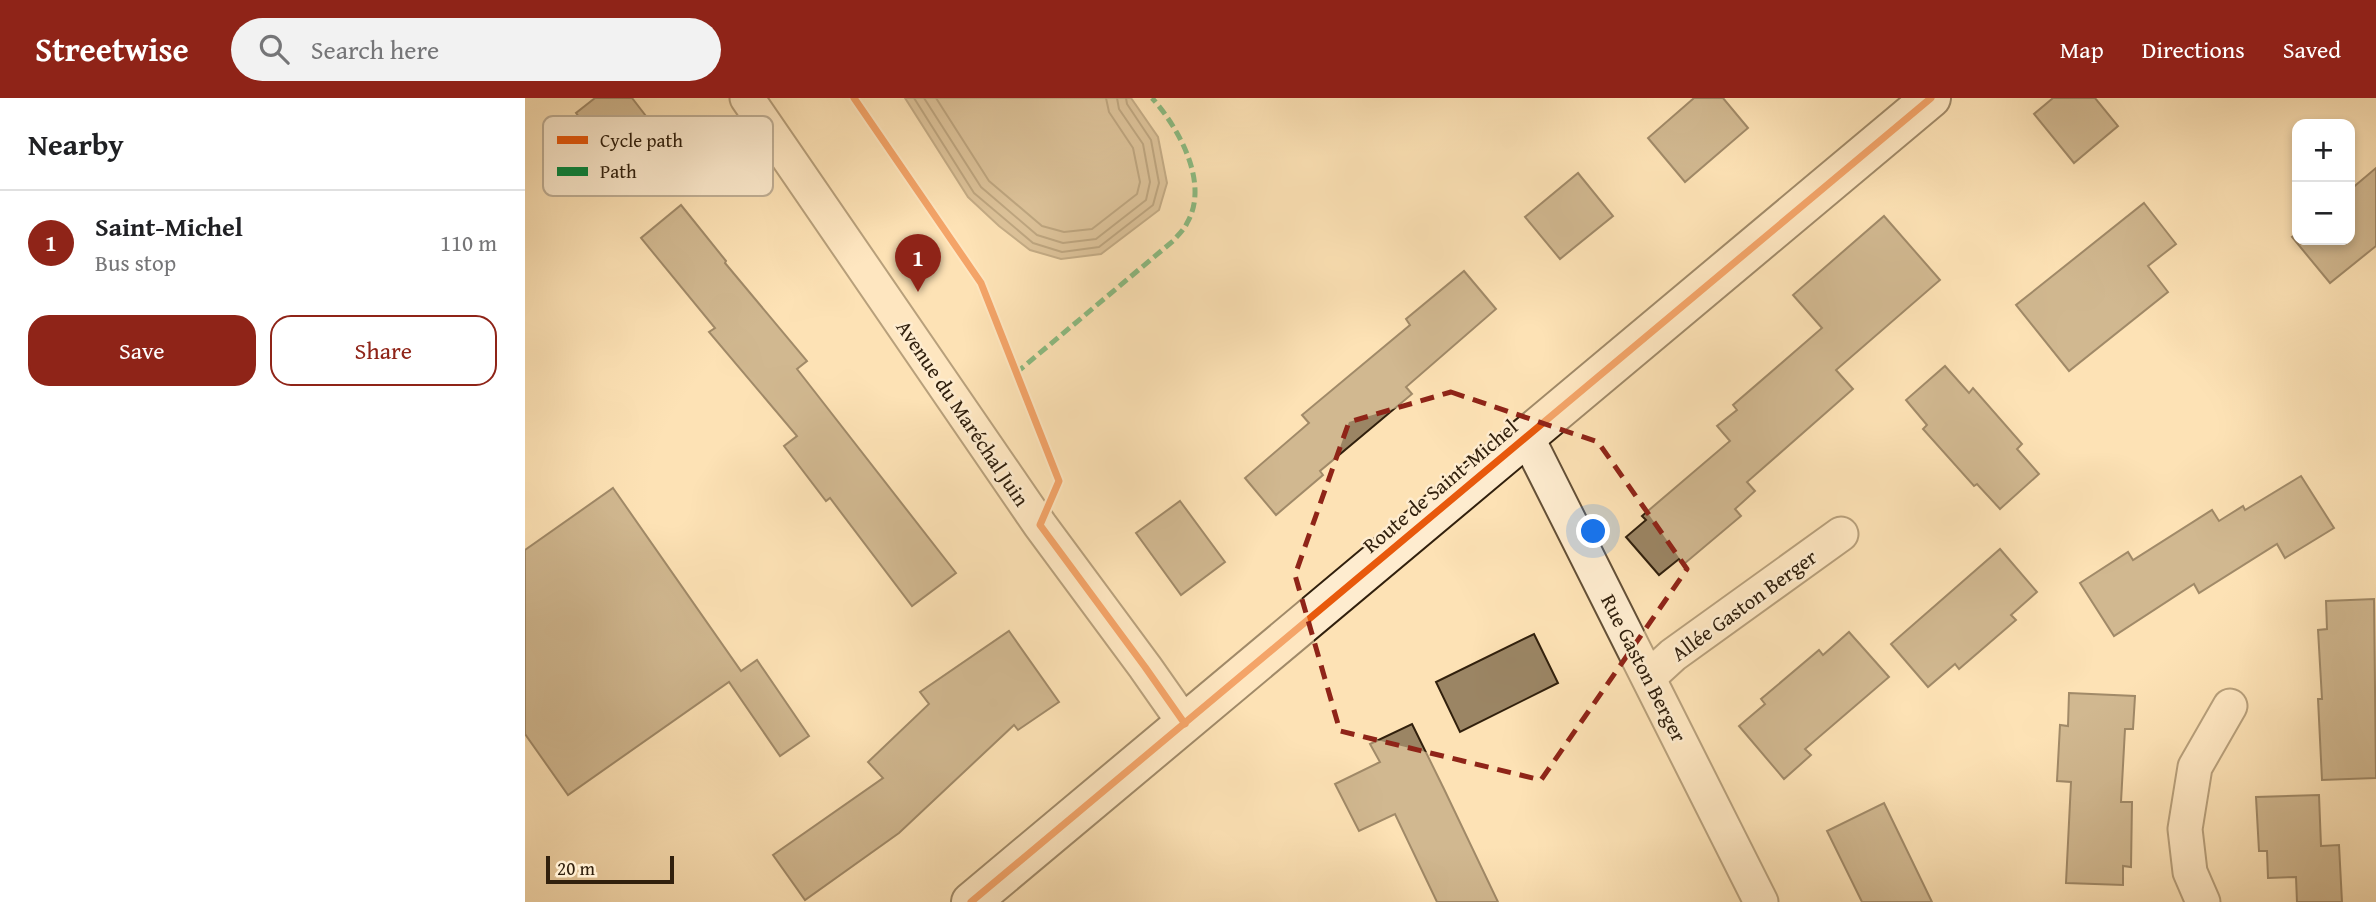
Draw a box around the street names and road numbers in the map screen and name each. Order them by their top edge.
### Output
street label: Avenue du Maréchal Juin [889,314,1037,513]
street label: Route de Saint-Michel [1356,412,1524,560]
street label: Allée Gaston Berger [1665,541,1824,669]
street label: Rue Gaston Berger [1593,589,1695,748]

